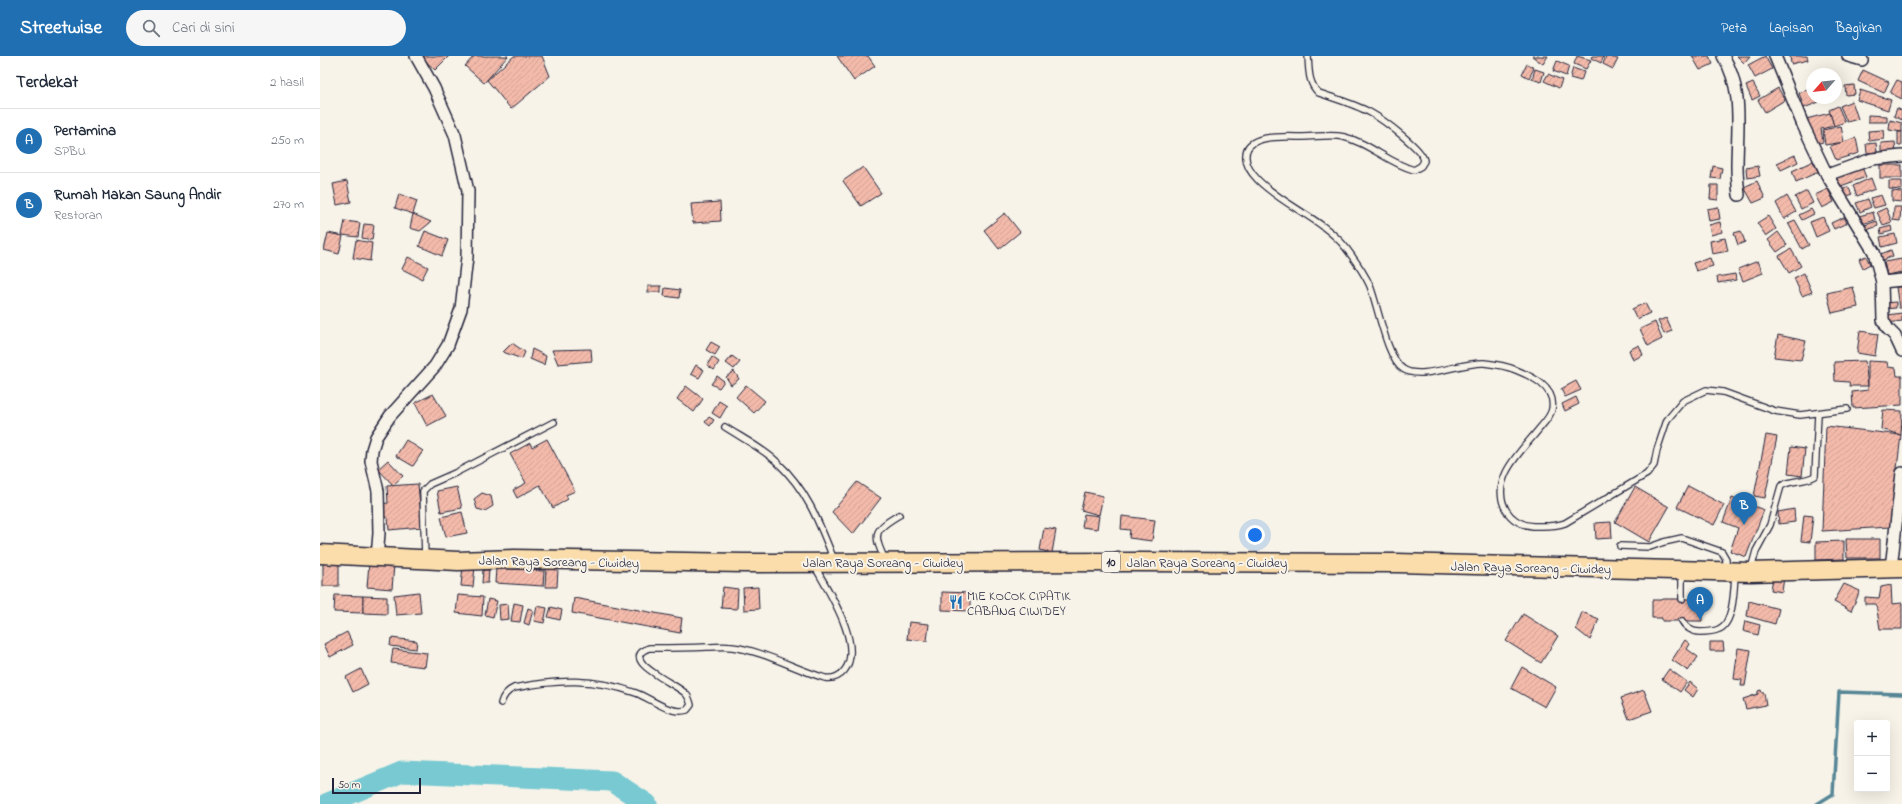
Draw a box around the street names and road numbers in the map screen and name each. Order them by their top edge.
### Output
street label: Jalan Raya Soreang - Ciwidey [479,552,639,574]
road number: 10 [1102,552,1120,572]
street label: Jalan Raya Soreang - Ciwidey [803,554,963,574]
street label: Jalan Raya Soreang - Ciwidey [1127,554,1287,574]
street label: Jalan Raya Soreang - Ciwidey [1451,558,1611,580]

